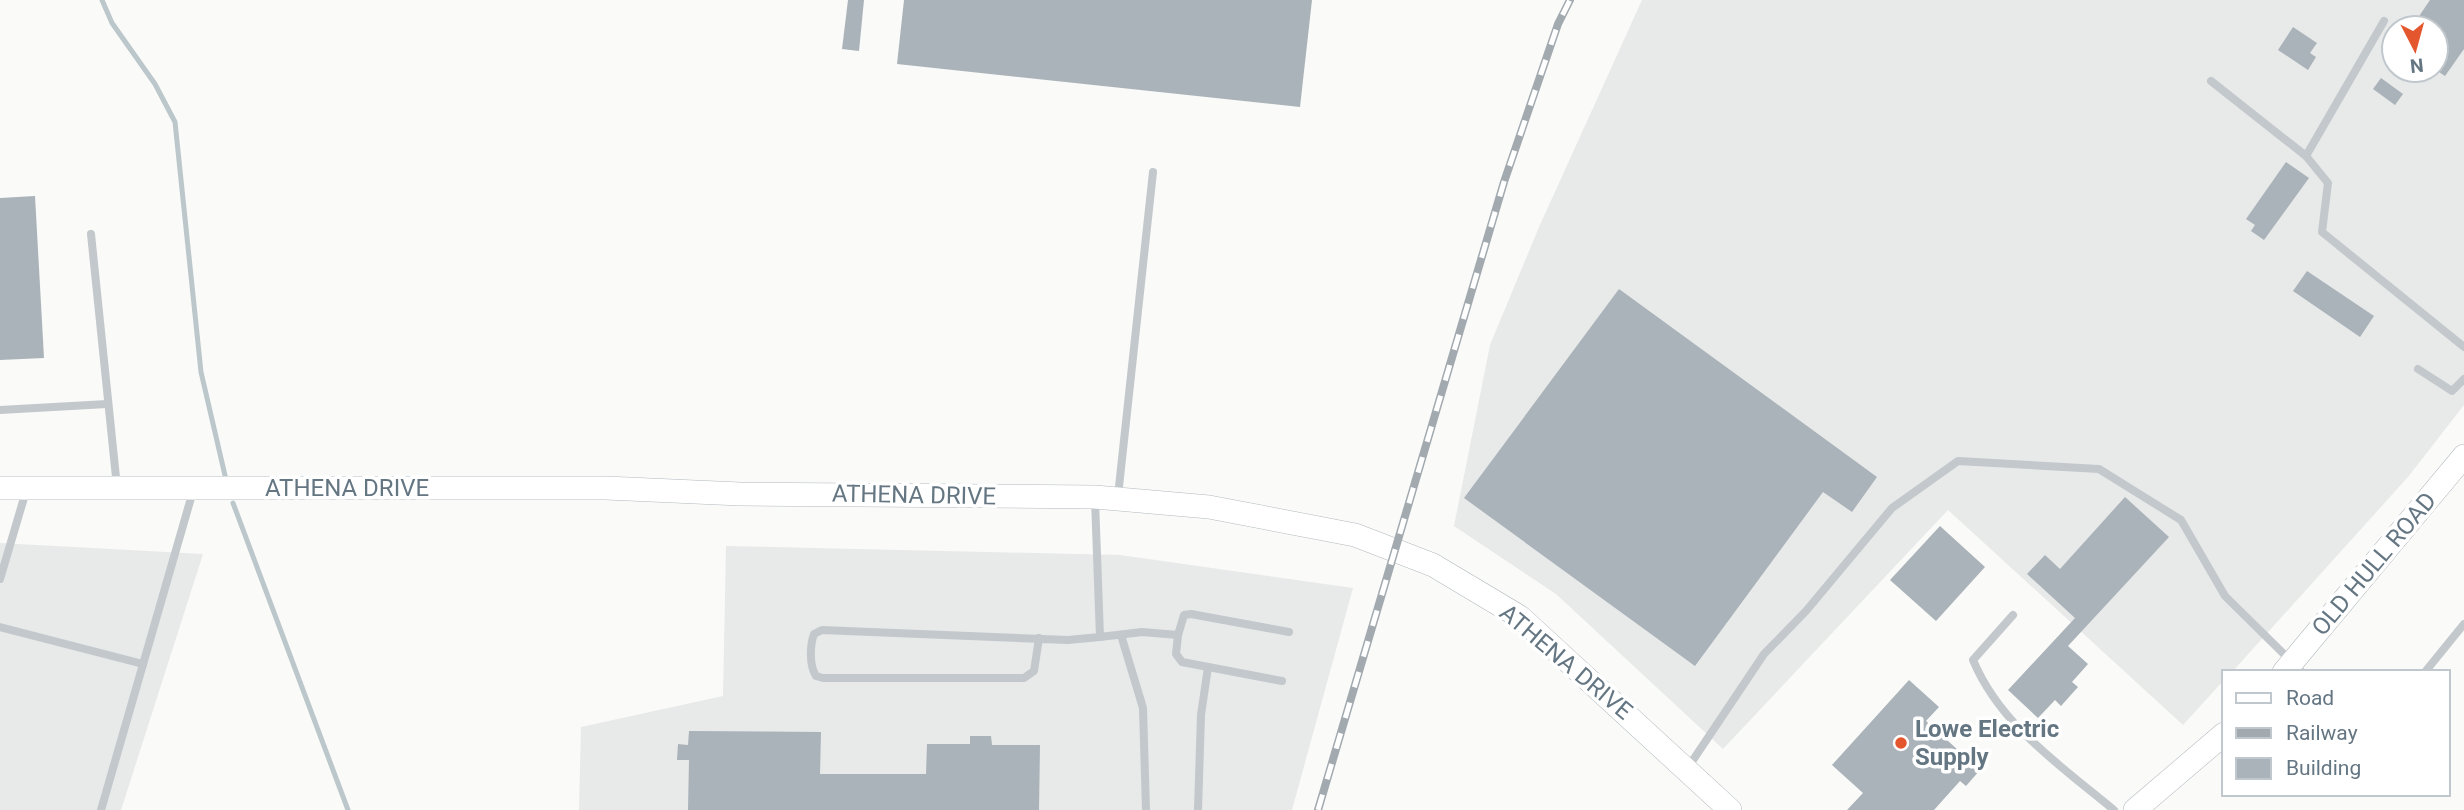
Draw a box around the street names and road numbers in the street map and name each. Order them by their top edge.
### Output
street label: ATHENA DRIVE [265,474,429,502]
street label: ATHENA DRIVE [832,480,996,510]
street label: OLD HULL ROAD [2306,487,2442,641]
street label: ATHENA DRIVE [1494,599,1638,725]

